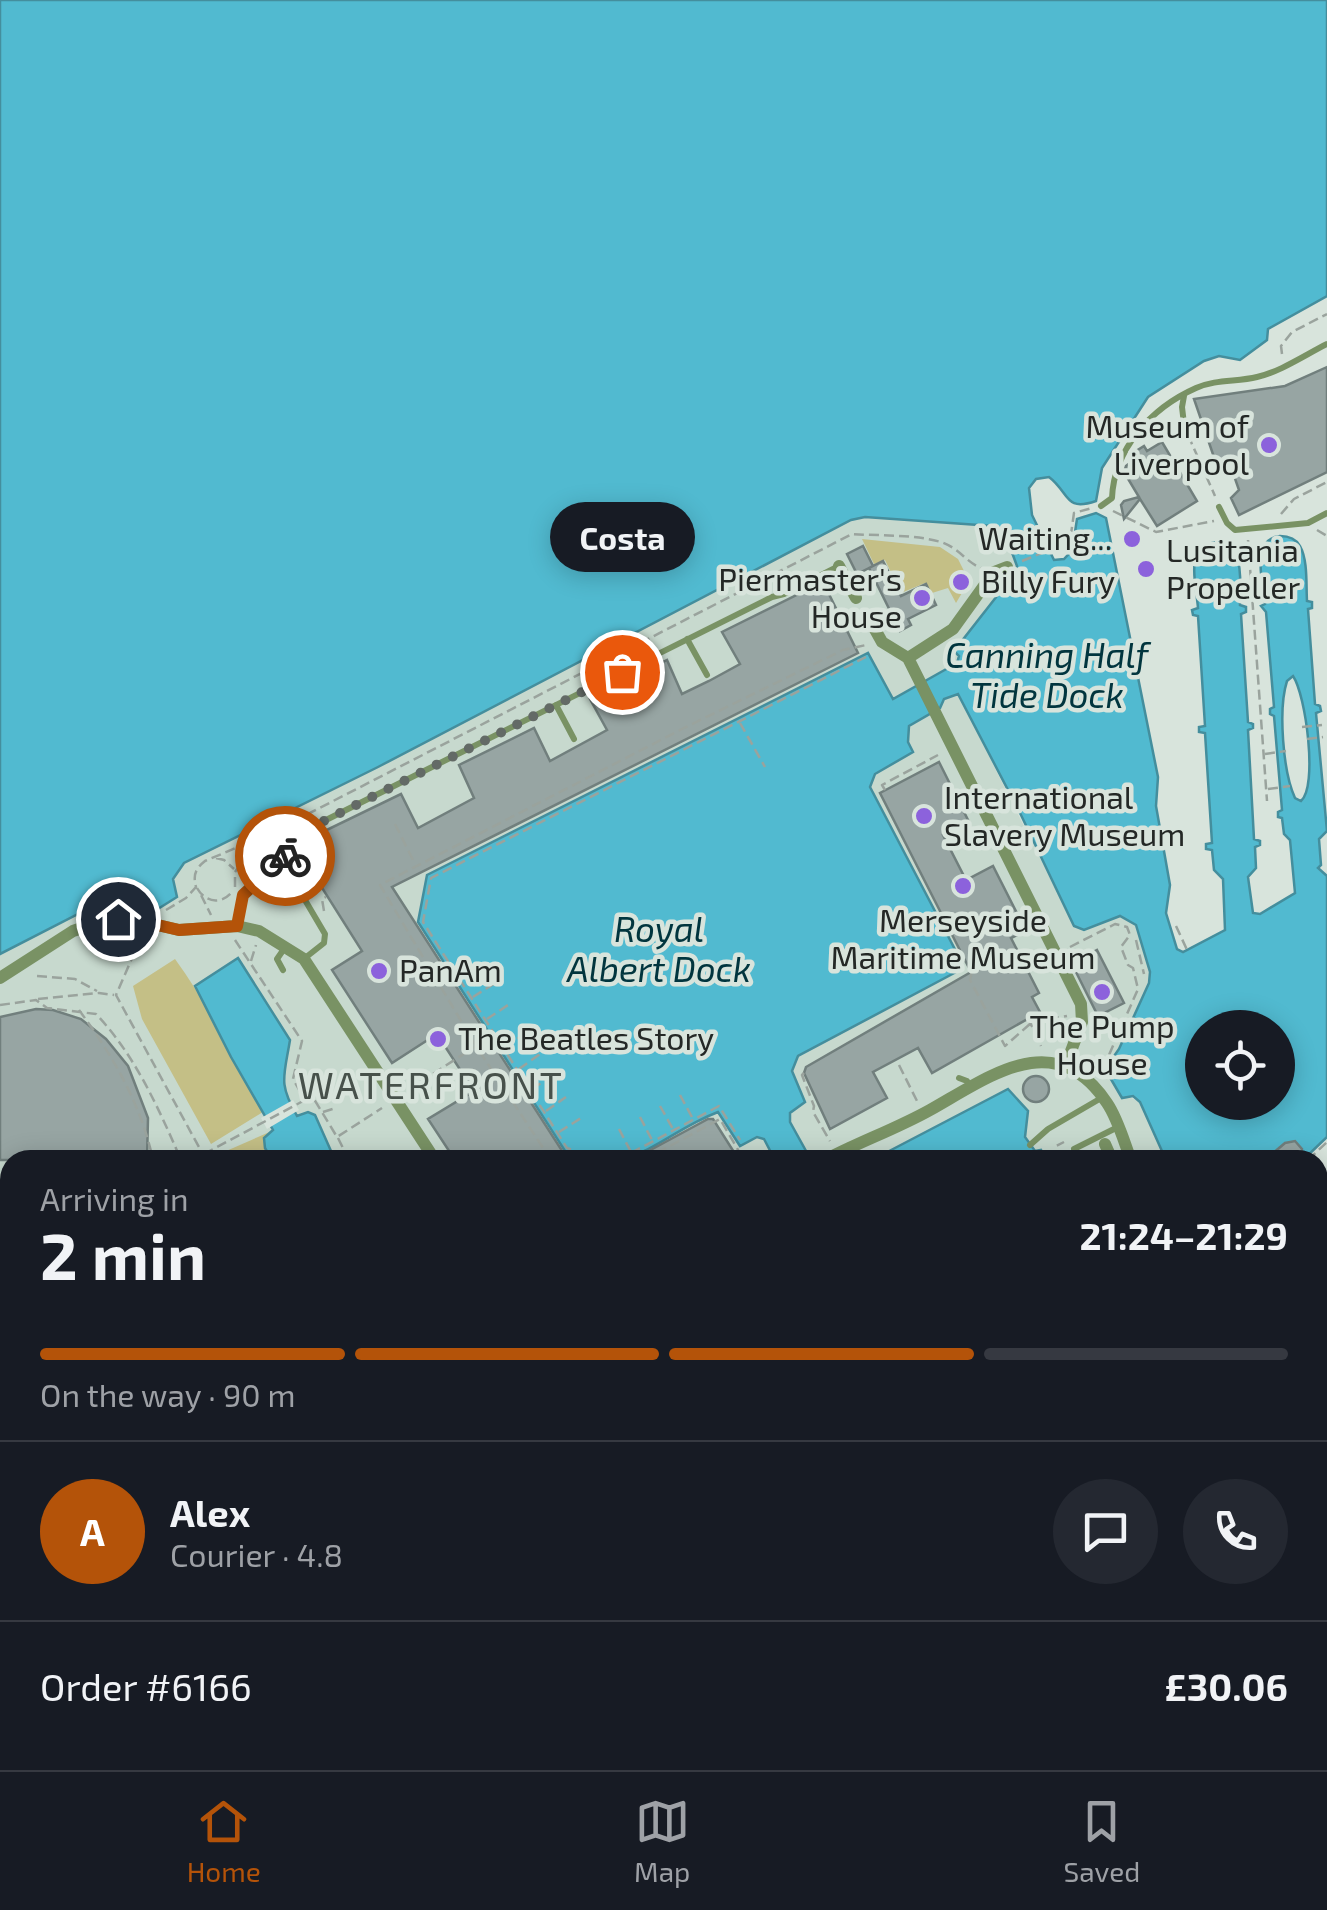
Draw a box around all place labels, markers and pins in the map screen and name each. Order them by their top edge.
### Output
place label: Museum of Liverpool [1086,406,1250,481]
marker: Museum of Liverpool [1258,434,1280,456]
callout: Costa [550,502,694,572]
place label: Waiting... [978,518,1112,556]
marker: Waiting... [1121,528,1143,550]
place label: Lusitania Propeller [1166,530,1300,605]
marker: Lusitania Propeller [1135,558,1157,580]
place label: Piermaster's House [718,559,902,634]
place label: Billy Fury [981,561,1115,599]
marker: Billy Fury [950,571,972,593]
marker: Piermaster's House [911,587,933,609]
pin [580,630,665,715]
place label: International Slavery Museum [944,777,1185,852]
marker: International Slavery Museum [913,805,935,827]
marker: Merseyside Maritime Museum [952,875,974,897]
pin [76,877,161,962]
place label: Merseyside Maritime Museum [831,900,1095,975]
place label: PanAm [399,950,502,988]
marker: PanAm [368,960,390,982]
marker: The Pump House [1091,981,1113,1003]
place label: The Pump House [1029,1006,1175,1081]
place label: The Beatles Story [458,1018,714,1056]
marker: The Beatles Story [427,1028,449,1050]

